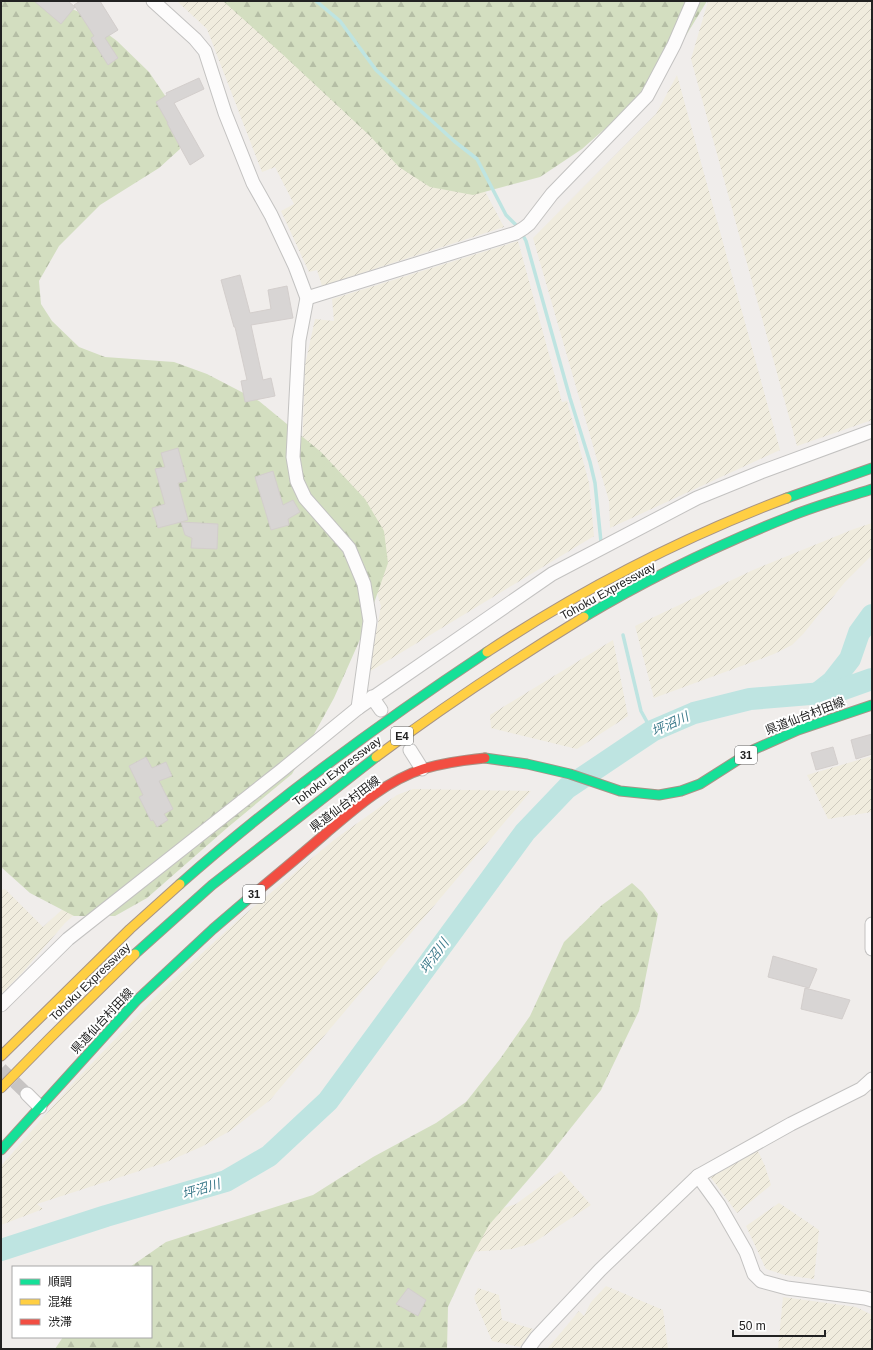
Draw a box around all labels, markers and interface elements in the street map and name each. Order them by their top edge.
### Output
street label: Tohoku Expressway [558,559,658,623]
street label: 県道仙台村田線 [763,694,847,738]
water label: 坪沼川 [649,708,693,739]
road number: E4 [391,727,413,745]
street label: Tohoku Expressway [290,733,384,809]
road number: 31 [735,746,757,764]
street label: 県道仙台村田線 [307,773,383,835]
road number: 31 [243,885,265,903]
water label: 坪沼川 [416,934,453,976]
street label: Tohoku Expressway [47,940,133,1024]
street label: 県道仙台村田線 [68,986,136,1056]
water label: 坪沼川 [180,1176,224,1202]
legend [12,1266,152,1338]
text: 順調 [48,1275,72,1289]
text: 混雑 [48,1295,72,1309]
scale bar [733,1312,825,1338]
text: 渋滞 [48,1315,72,1329]
text: 50 m [739,1319,766,1333]

